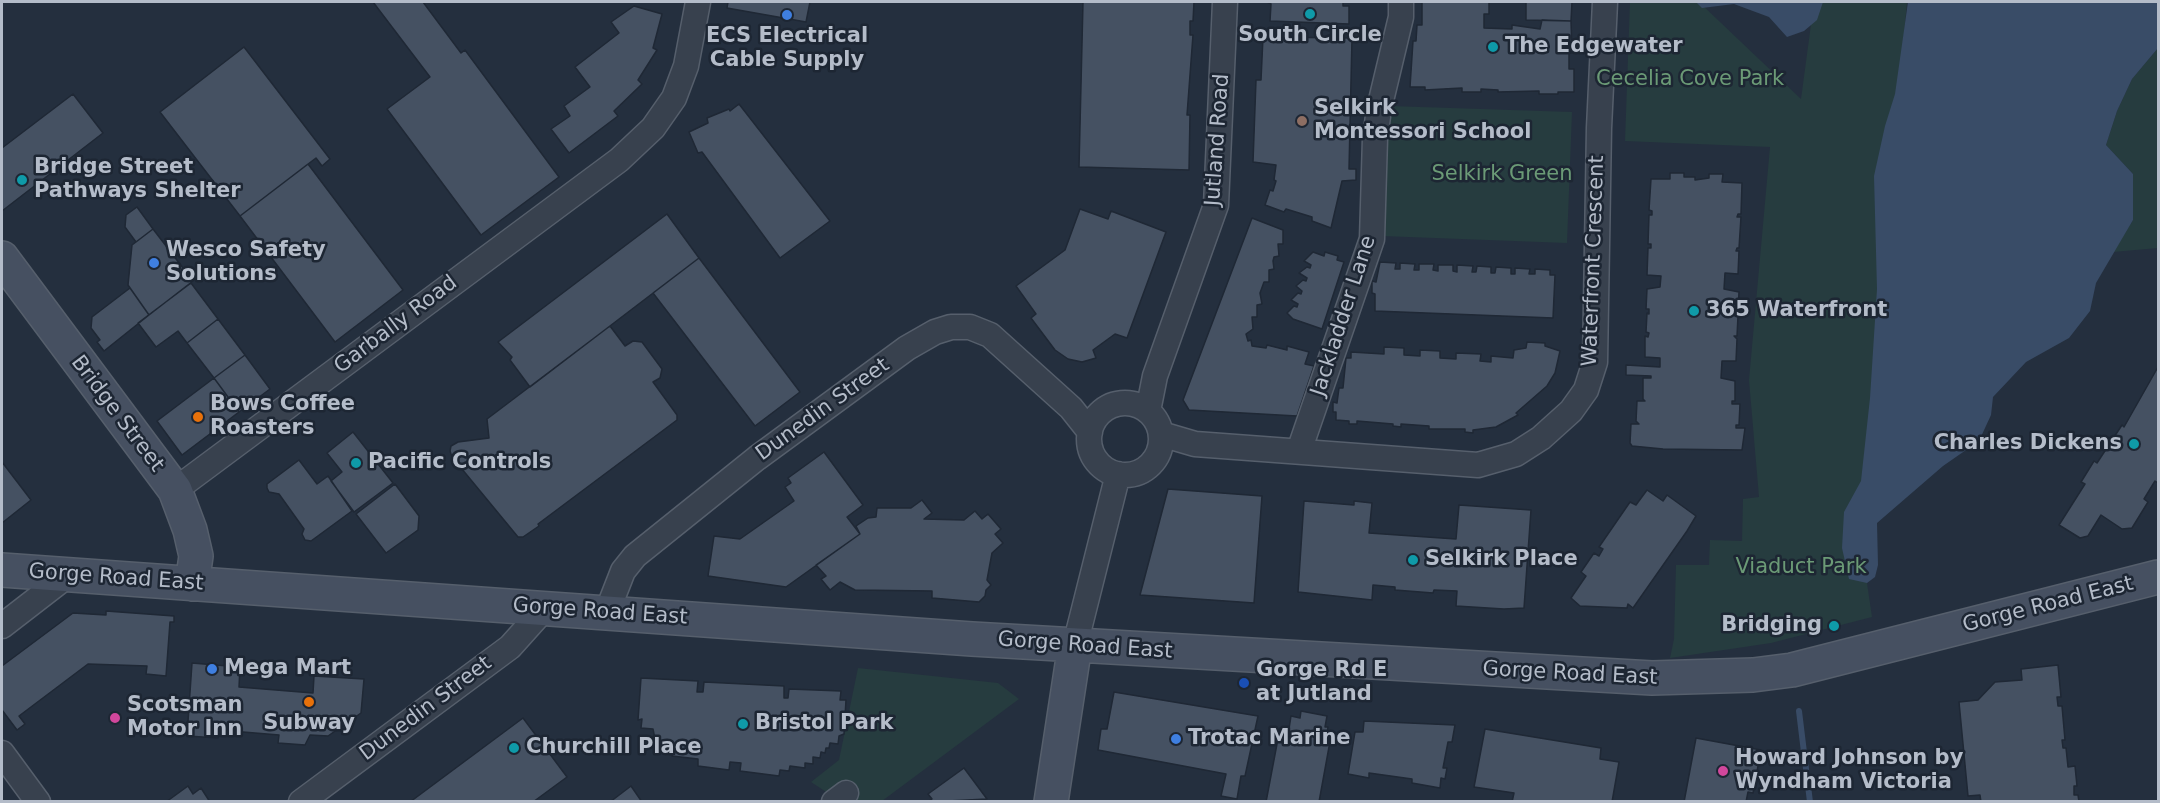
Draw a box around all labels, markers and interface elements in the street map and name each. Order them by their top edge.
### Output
marker: South Circle [1303,7,1317,21]
marker: ECS Electrical Cable Supply [780,8,794,22]
place label: South Circle [1238,23,1382,49]
place label: ECS Electrical Cable Supply [706,24,868,74]
place label: The Edgewater [1505,34,1683,60]
marker: The Edgewater [1486,40,1500,54]
park label: Cecelia Cove Park [1596,67,1784,93]
street label: Jutland Road [1201,73,1235,207]
place label: Selkirk Montessori School [1314,96,1531,146]
marker: Selkirk Montessori School [1295,114,1309,128]
place label: Bridge Street Pathways Shelter [34,155,241,205]
street label: Waterfront Crescent [1578,155,1610,367]
park label: Selkirk Green [1431,162,1573,188]
marker: Bridge Street Pathways Shelter [15,173,29,187]
street label: Jackladder Lane [1306,233,1382,399]
place label: Wesco Safety Solutions [166,238,326,288]
marker: Wesco Safety Solutions [147,256,161,270]
street label: Garbally Road [330,271,462,379]
place label: 365 Waterfront [1706,298,1887,324]
marker: 365 Waterfront [1687,304,1701,318]
street label: Bridge Street [65,351,169,477]
street label: Dunedin Street [751,353,895,467]
place label: Bows Coffee Roasters [210,392,355,442]
marker: Bows Coffee Roasters [191,410,205,424]
place label: Charles Dickens [1934,431,2122,457]
marker: Charles Dickens [2127,437,2141,451]
place label: Pacific Controls [368,450,551,476]
marker: Pacific Controls [349,456,363,470]
place label: Selkirk Place [1425,547,1578,573]
marker: Selkirk Place [1406,553,1420,567]
park label: Viaduct Park [1735,555,1867,581]
street label: Gorge Road East [28,559,204,597]
street label: Gorge Road East [1960,572,2136,638]
street label: Gorge Road East [512,593,688,631]
place label: Bridging [1721,613,1822,639]
marker: Bridging [1827,619,1841,633]
street label: Gorge Road East [997,627,1173,665]
street label: Dunedin Street [355,651,497,767]
place label: Mega Mart [224,656,351,682]
street label: Gorge Road East [1482,657,1658,691]
place label: Gorge Rd E at Jutland [1256,658,1387,708]
marker: Mega Mart [205,662,219,676]
marker: Gorge Rd E at Jutland [1237,676,1251,690]
place label: Scotsman Motor Inn [127,693,243,743]
marker: Subway [302,695,316,709]
marker: Scotsman Motor Inn [108,711,122,725]
place label: Subway [263,711,355,737]
place label: Bristol Park [755,711,893,737]
marker: Bristol Park [736,717,750,731]
place label: Trotac Marine [1188,726,1351,752]
marker: Trotac Marine [1169,732,1183,746]
place label: Churchill Place [526,735,701,761]
marker: Churchill Place [507,741,521,755]
place label: Howard Johnson by Wyndham Victoria [1735,746,1963,796]
marker: Howard Johnson by Wyndham Victoria [1716,764,1730,778]

